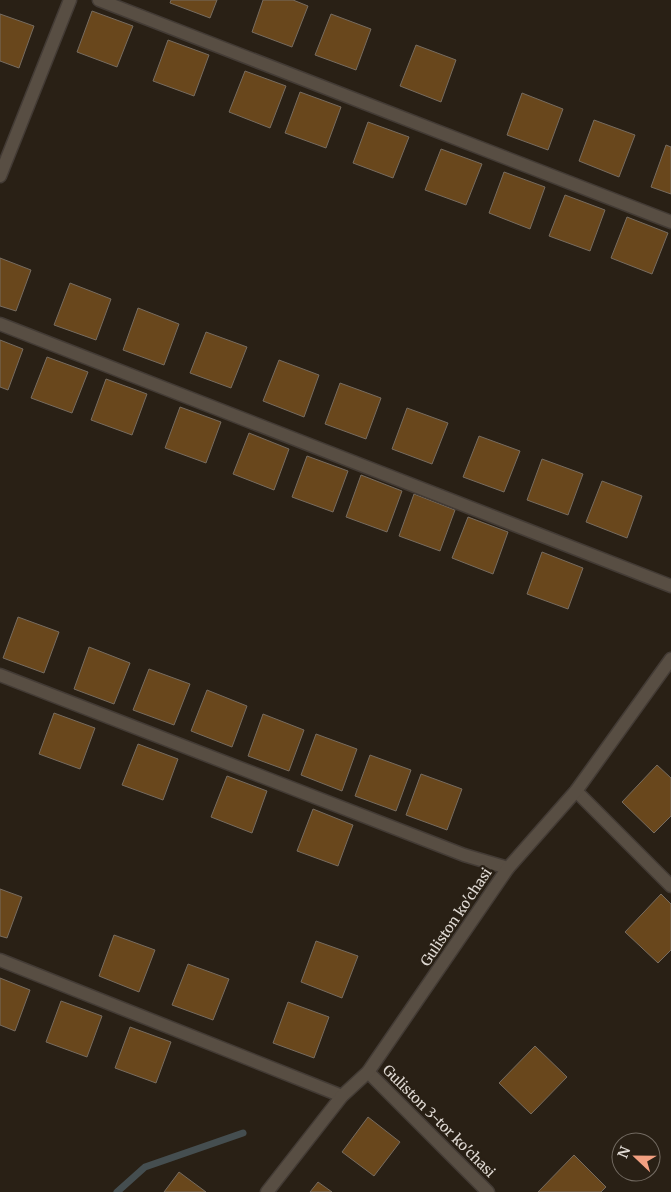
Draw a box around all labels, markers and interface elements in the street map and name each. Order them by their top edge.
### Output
street label: Guliston ko'chasi [416,864,496,970]
street label: Guliston 3-tor ko'chasi [379,1061,499,1181]
north arrow [611,1132,661,1182]
text: N [614,1144,634,1161]

